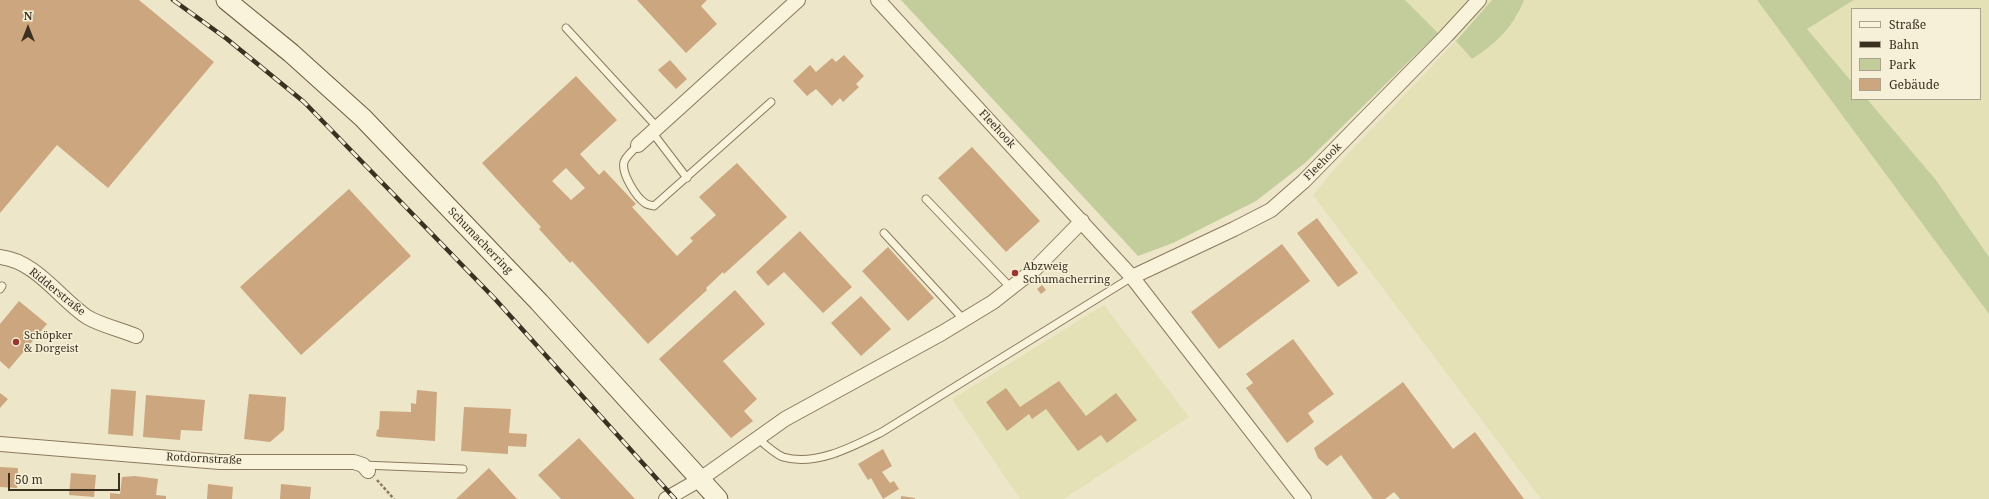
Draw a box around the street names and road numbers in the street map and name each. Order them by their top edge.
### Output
street label: Fleehook [976,107,1018,151]
street label: Fleehook [1301,140,1345,184]
street label: Schumacherring [445,205,515,277]
street label: Ridderstraße [26,265,88,319]
street label: Rotdornstraße [166,450,242,468]

